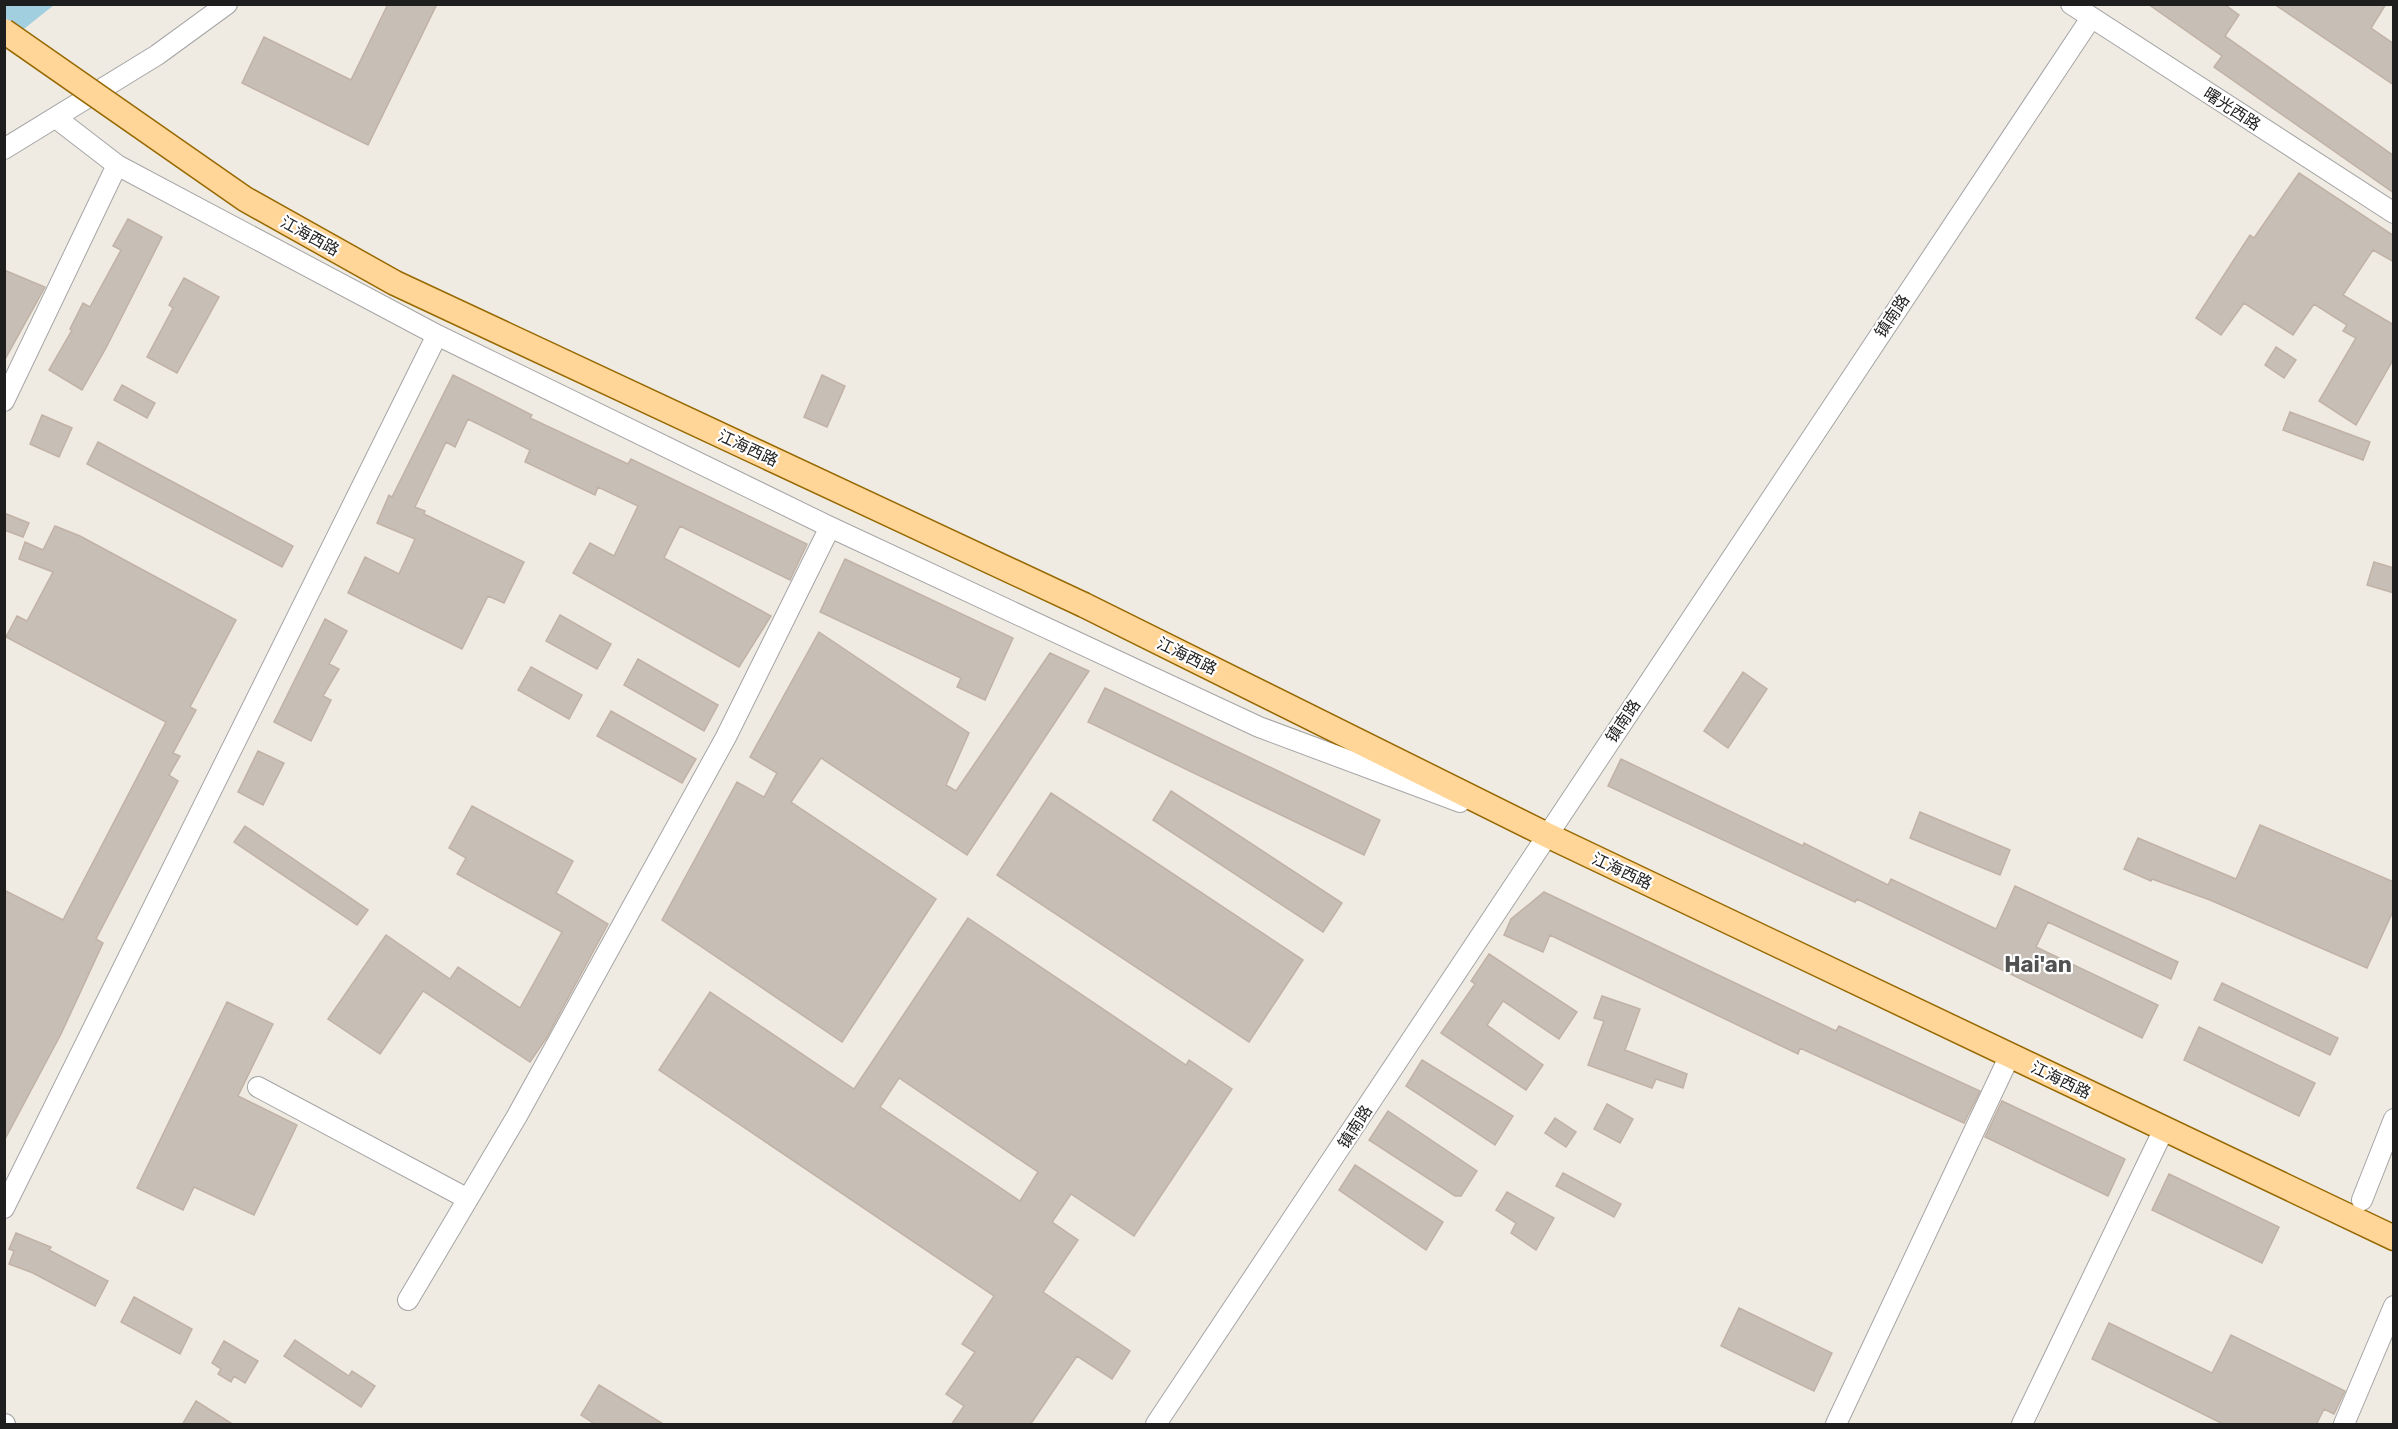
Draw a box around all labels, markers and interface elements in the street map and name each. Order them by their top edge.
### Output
street label: 曙光西路 [2200,84,2264,134]
street label: 江海西路 [277,212,343,260]
street label: 镇南路 [1871,291,1913,341]
street label: 江海西路 [715,426,781,470]
street label: 江海西路 [1154,633,1220,679]
street label: 镇南路 [1602,696,1644,746]
street label: 江海西路 [1589,849,1655,893]
district label: Hai'an [2004,951,2072,978]
street label: 江海西路 [2028,1057,2094,1103]
street label: 镇南路 [1334,1102,1376,1152]

